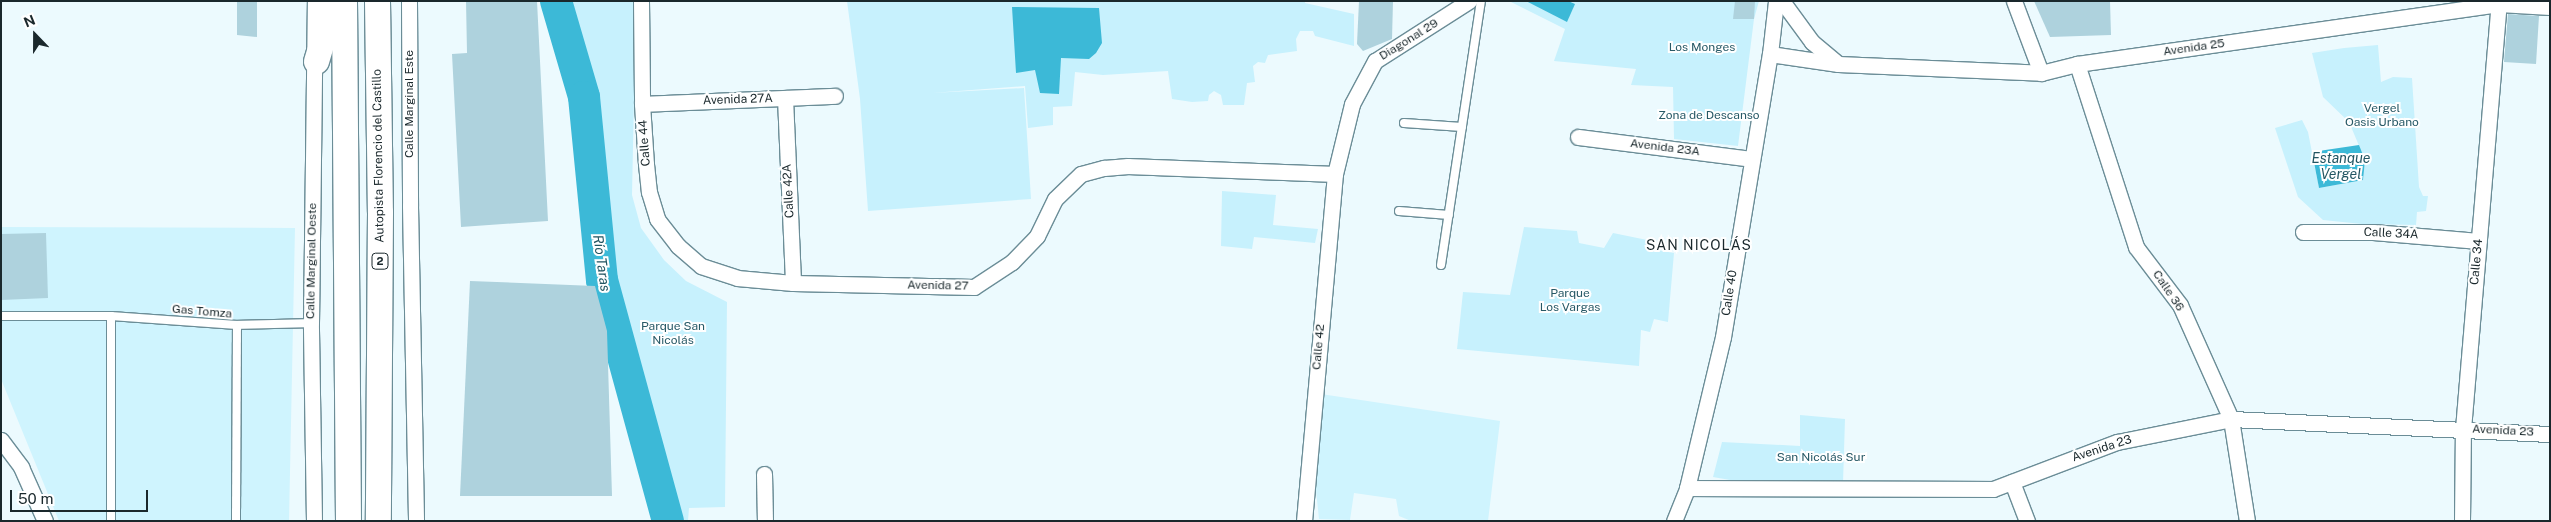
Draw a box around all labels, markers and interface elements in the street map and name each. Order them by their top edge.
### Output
north arrow [10,10,60,60]
text: N [21,12,37,31]
street label: Diagonal 29 [1377,16,1441,64]
street label: Avenida 25 [2162,37,2226,59]
park label: Los Monges [1669,41,1735,55]
street label: Calle Marginal Este [403,50,417,158]
street label: Autopista Florencio del Castillo [370,69,388,243]
street label: Avenida 27A [703,92,773,108]
park label: Vergel Oasis Urbano [2345,102,2419,130]
park label: Zona de Descanso [1658,109,1760,123]
street label: Calle 44 [636,119,654,167]
street label: Avenida 23A [1629,137,1701,159]
water label: Estanque Vergel [2312,150,2370,182]
street label: Calle 42A [780,163,798,219]
street label: Calle Marginal Oeste [304,203,320,319]
street label: Calle 34A [2363,225,2419,243]
water label: Río Taras [590,233,614,293]
district label: SAN NICOLÁS [1645,237,1753,253]
street label: Calle 34 [2468,238,2486,286]
road number: 2 [371,252,389,270]
street label: Calle 36 [2149,268,2187,314]
street label: Calle 40 [1719,269,1741,317]
street label: Avenida 27 [907,278,969,294]
park label: Parque Los Vargas [1539,287,1601,315]
street label: Gas Tomza [171,302,233,322]
park label: Parque San Nicolás [641,320,705,348]
street label: Calle 42 [1310,323,1328,371]
street label: Avenida 23 [2472,422,2534,440]
street label: Avenida 23 [2070,433,2134,465]
park label: San Nicolás Sur [1777,451,1865,465]
scale bar [12,480,150,512]
text: 50 m [18,490,53,507]

